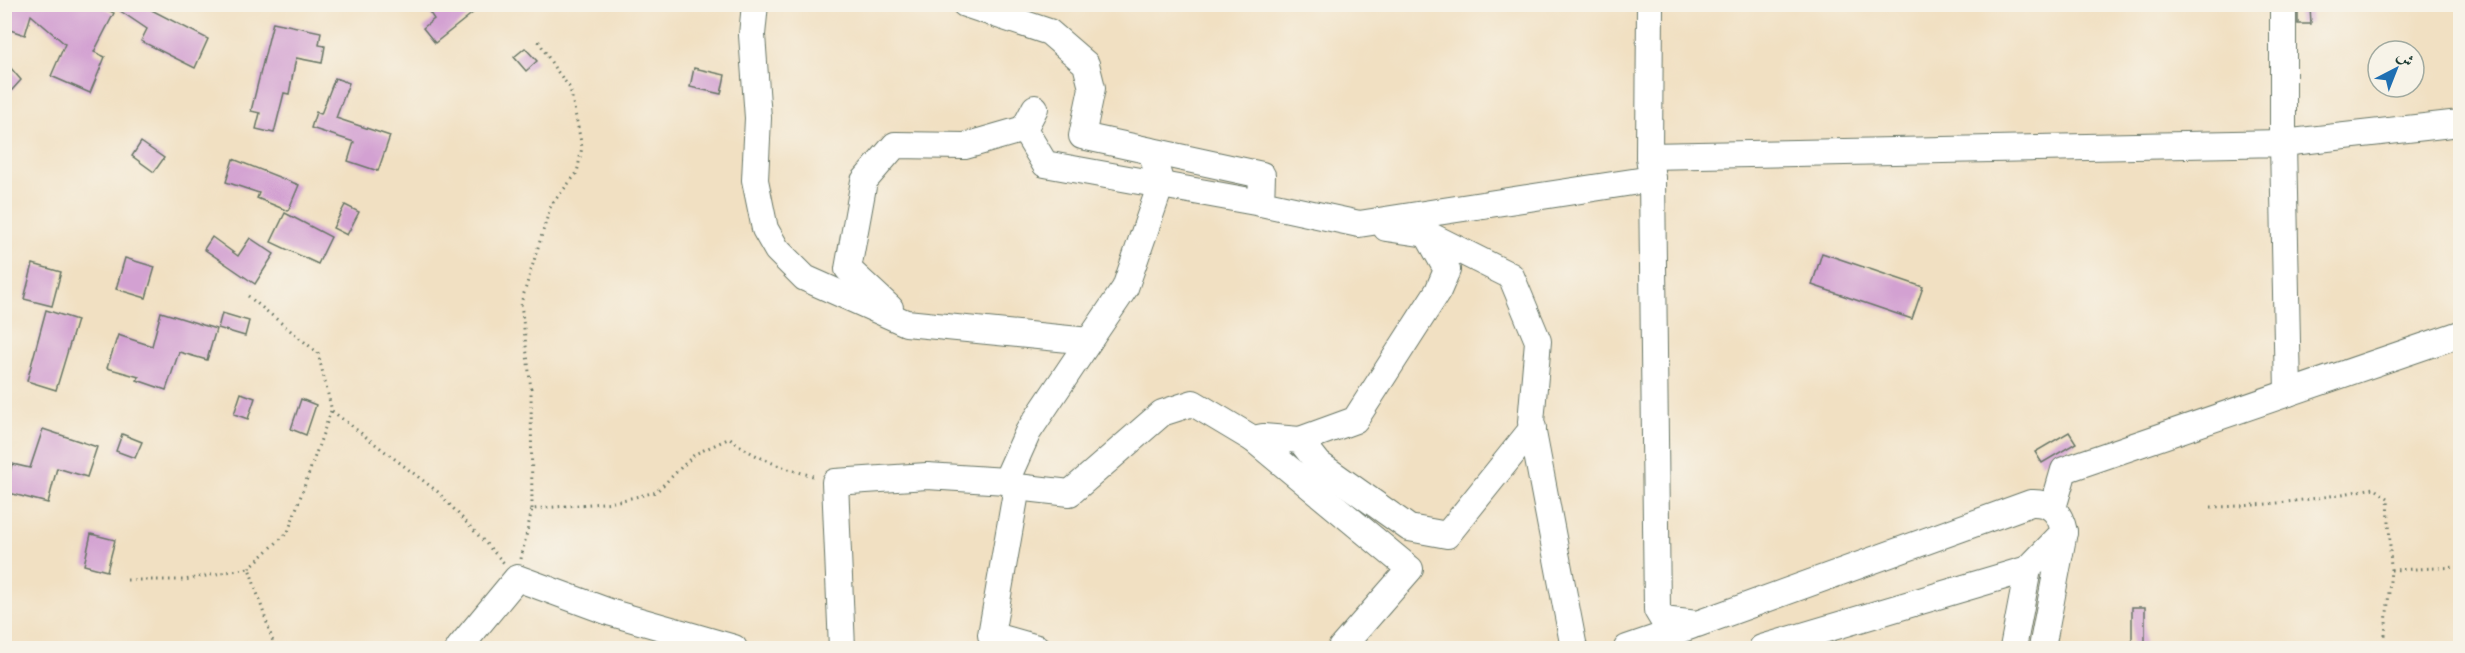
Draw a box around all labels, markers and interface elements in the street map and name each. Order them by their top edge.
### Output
north arrow [2366,39,2426,99]
text: ش [2393,46,2418,71]

